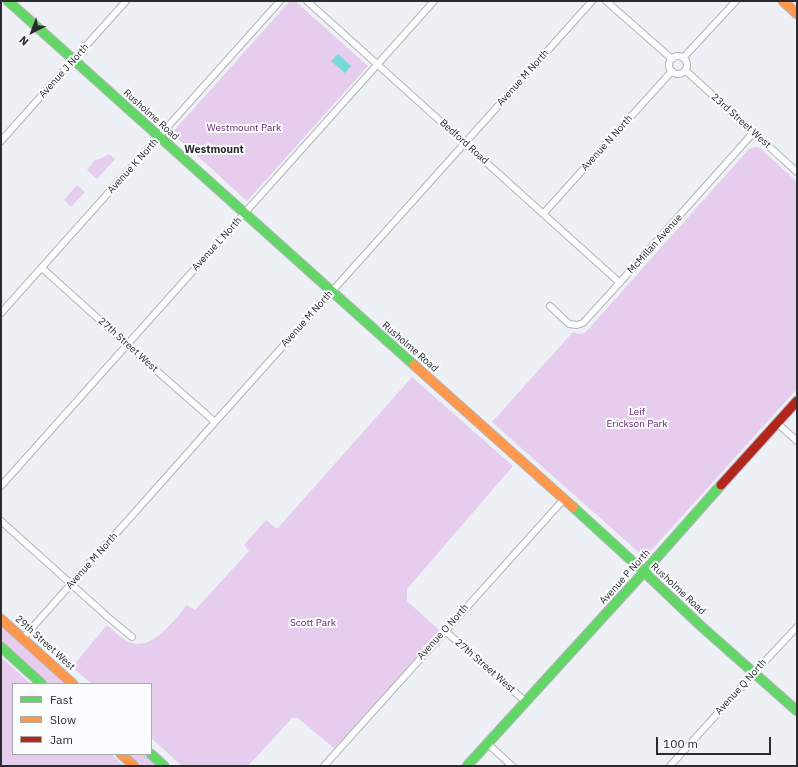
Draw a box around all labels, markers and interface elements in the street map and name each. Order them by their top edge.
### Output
north arrow [12,12,52,52]
text: N [16,33,32,49]
street label: Avenue J North [37,41,91,101]
street label: Avenue M North [495,47,551,109]
street label: Rusholme Road [121,87,181,143]
street label: 23rd Street West [709,91,773,151]
street label: Avenue N North [579,113,635,173]
street label: Bedford Road [437,117,491,167]
park label: Westmount Park [207,122,281,134]
street label: Avenue K North [105,136,161,196]
district label: Westmount [184,143,244,157]
street label: McMillan Avenue [625,212,685,276]
street label: Avenue L North [190,214,244,274]
street label: Avenue M North [279,288,335,350]
street label: 27th Street West [96,315,160,375]
street label: Rusholme Road [379,319,441,375]
park label: Leif Erickson Park [607,406,667,430]
street label: Avenue M North [64,530,120,592]
street label: Avenue P North [597,547,653,607]
street label: Rusholme Road [648,561,708,617]
street label: Avenue O North [415,602,471,662]
street label: 29th Street West [13,613,77,673]
park label: Scott Park [290,617,336,629]
street label: 27th Street West [452,637,518,695]
street label: Avenue Q North [713,657,769,717]
legend [12,683,152,755]
text: Fast [50,692,73,707]
text: Slow [50,712,76,727]
scale bar [658,729,773,755]
text: Jam [50,732,73,747]
text: 100 m [663,736,698,751]

